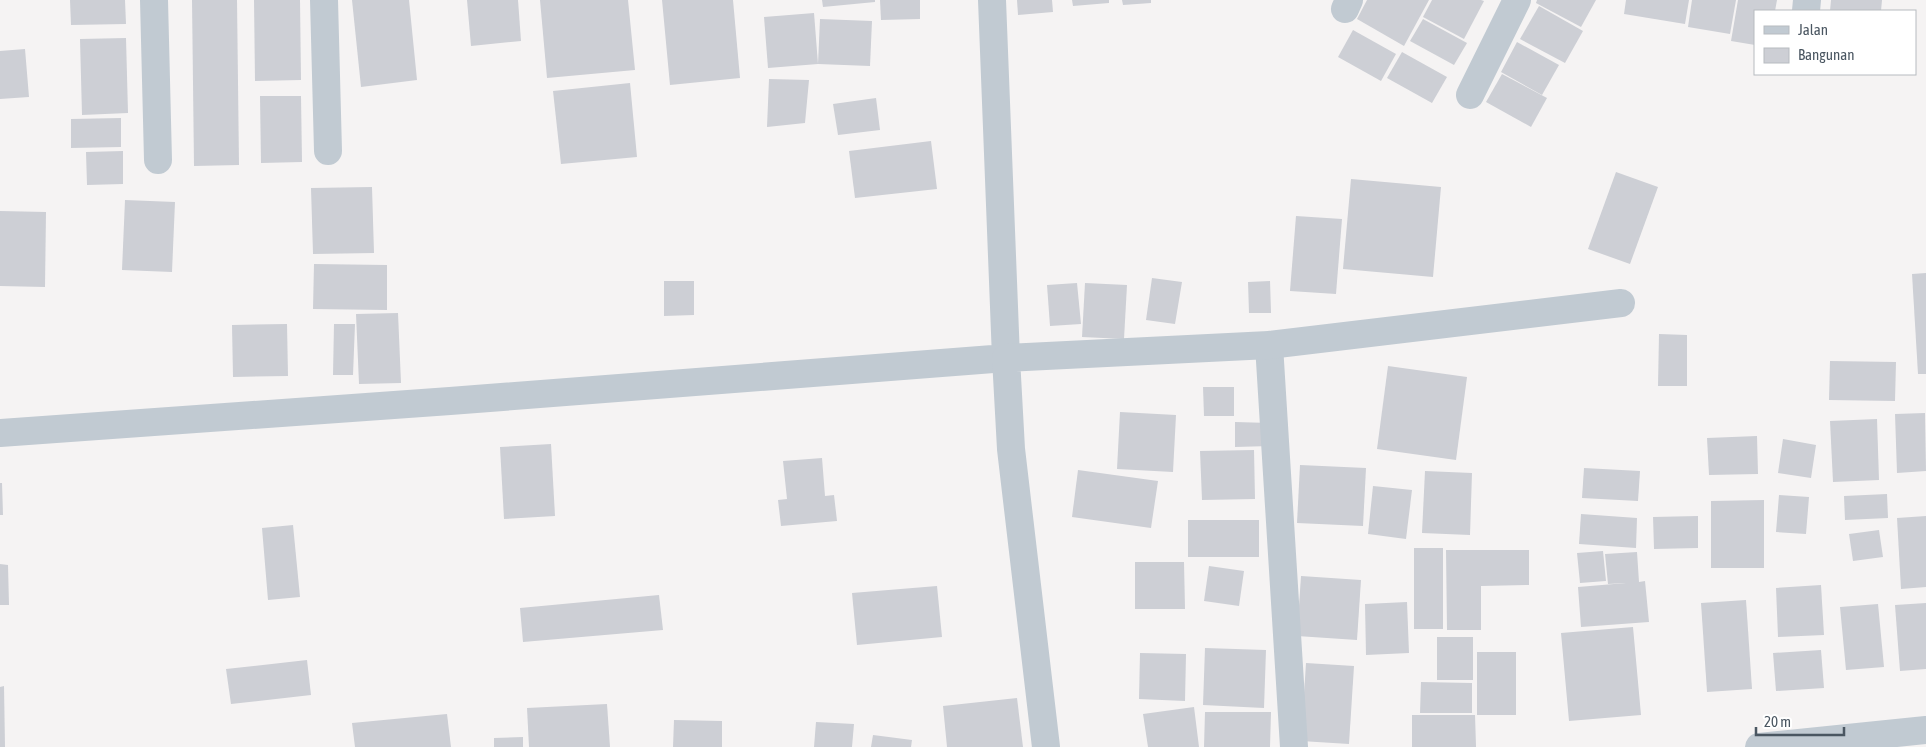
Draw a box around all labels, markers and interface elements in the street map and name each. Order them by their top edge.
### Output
legend [1754,10,1916,75]
text: Jalan [1798,21,1828,38]
text: Bangunan [1798,46,1855,63]
scale bar [1756,704,1844,736]
text: 20 m [1764,713,1791,730]

